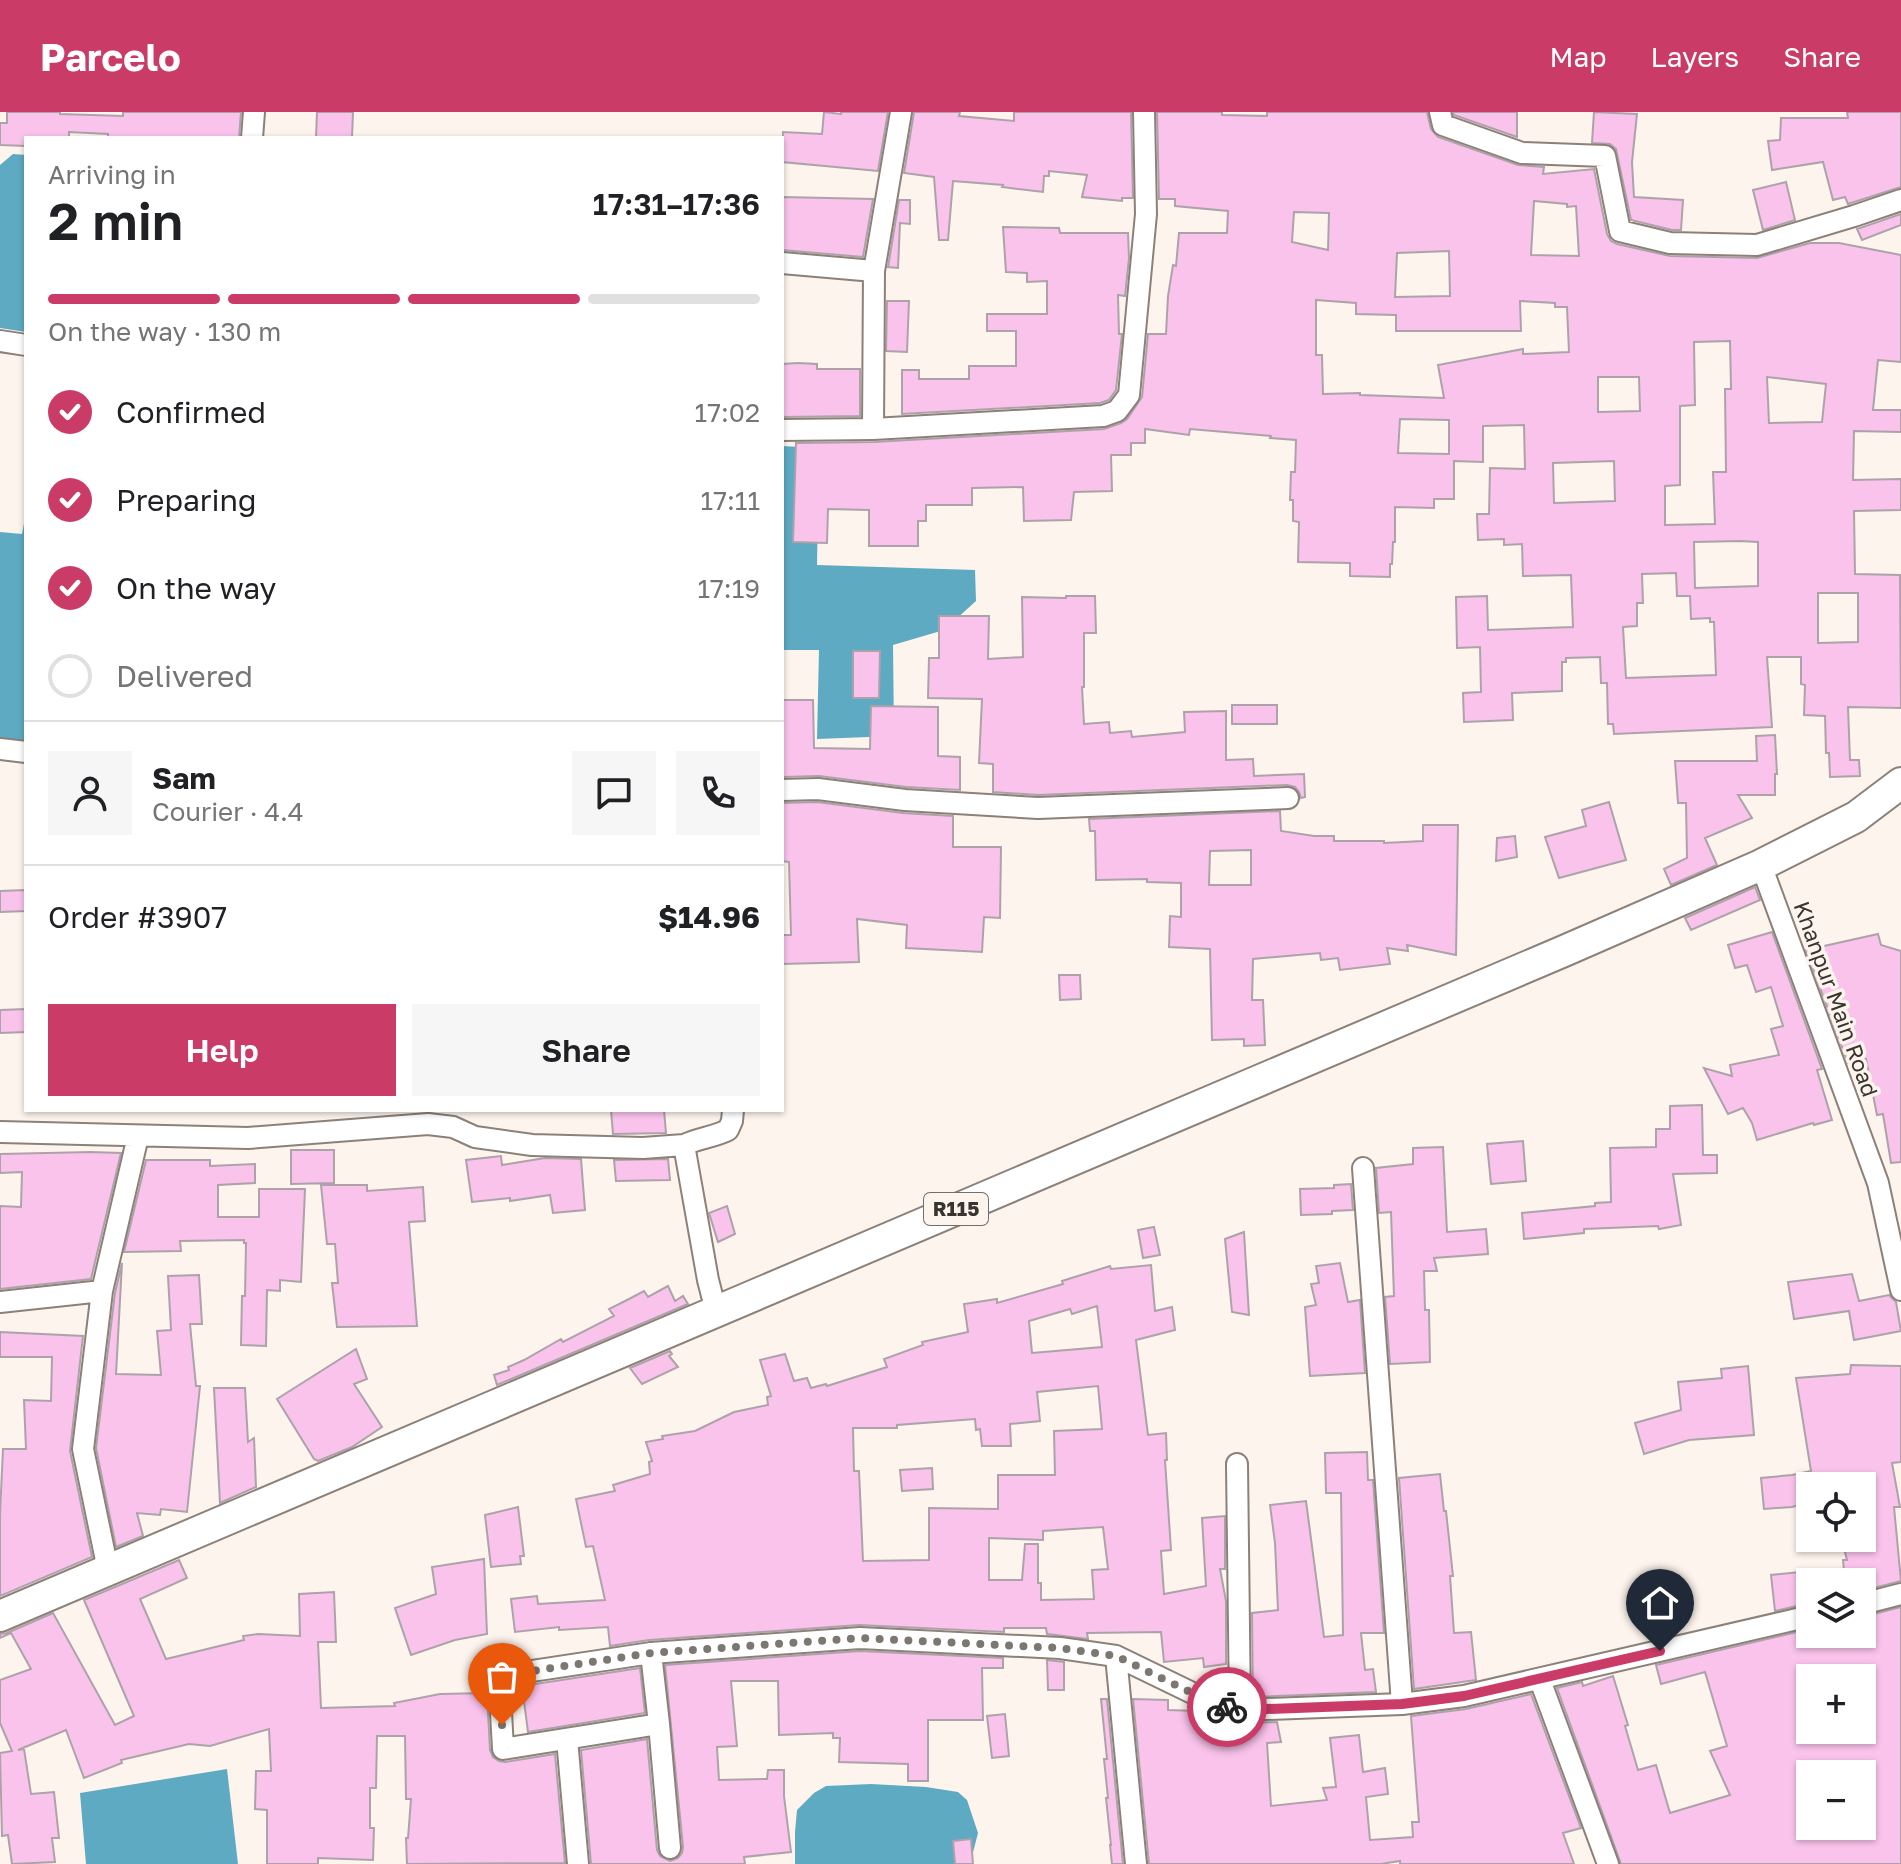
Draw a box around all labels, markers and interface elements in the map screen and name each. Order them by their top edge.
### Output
text: Parcelo [40,34,181,79]
text: Map [1549,40,1607,73]
text: Layers [1651,40,1739,73]
text: Share [1783,40,1861,73]
text: Arriving in [48,159,176,190]
text: 17:31–17:36 [593,186,760,222]
text: 2 min [48,189,183,251]
text: On the way · 130 m [48,316,281,347]
icon: check [48,390,92,434]
text: Confirmed [116,394,266,430]
text: 17:02 [695,397,760,428]
icon: check [48,478,92,522]
text: Preparing [116,482,257,518]
text: 17:11 [701,485,760,516]
icon: check [48,566,92,610]
text: On the way [116,570,276,606]
text: 17:19 [697,573,760,604]
text: Delivered [116,658,253,694]
button: person [48,751,132,835]
button: chat [572,751,656,835]
button: phone [676,751,760,835]
text: Sam [152,760,216,796]
text: Courier · 4.4 [152,796,304,827]
street label: Khanpur Main Road [1789,898,1884,1100]
text: Order #3907 [48,899,227,935]
text: $14.96 [658,899,760,935]
button: Help [48,1004,396,1096]
button: Share [412,1004,760,1096]
road number: R115 [924,1193,988,1225]
map controls [1796,1472,1876,1840]
button: locate [1796,1472,1876,1552]
button: layers [1796,1568,1876,1648]
pin [1626,1569,1694,1651]
icon: home [1638,1581,1682,1625]
pin [468,1643,536,1725]
icon: bag [480,1655,524,1699]
button: + [1796,1664,1876,1744]
courier [1187,1667,1267,1747]
icon: bike [1205,1685,1249,1729]
button: − [1796,1760,1876,1840]

